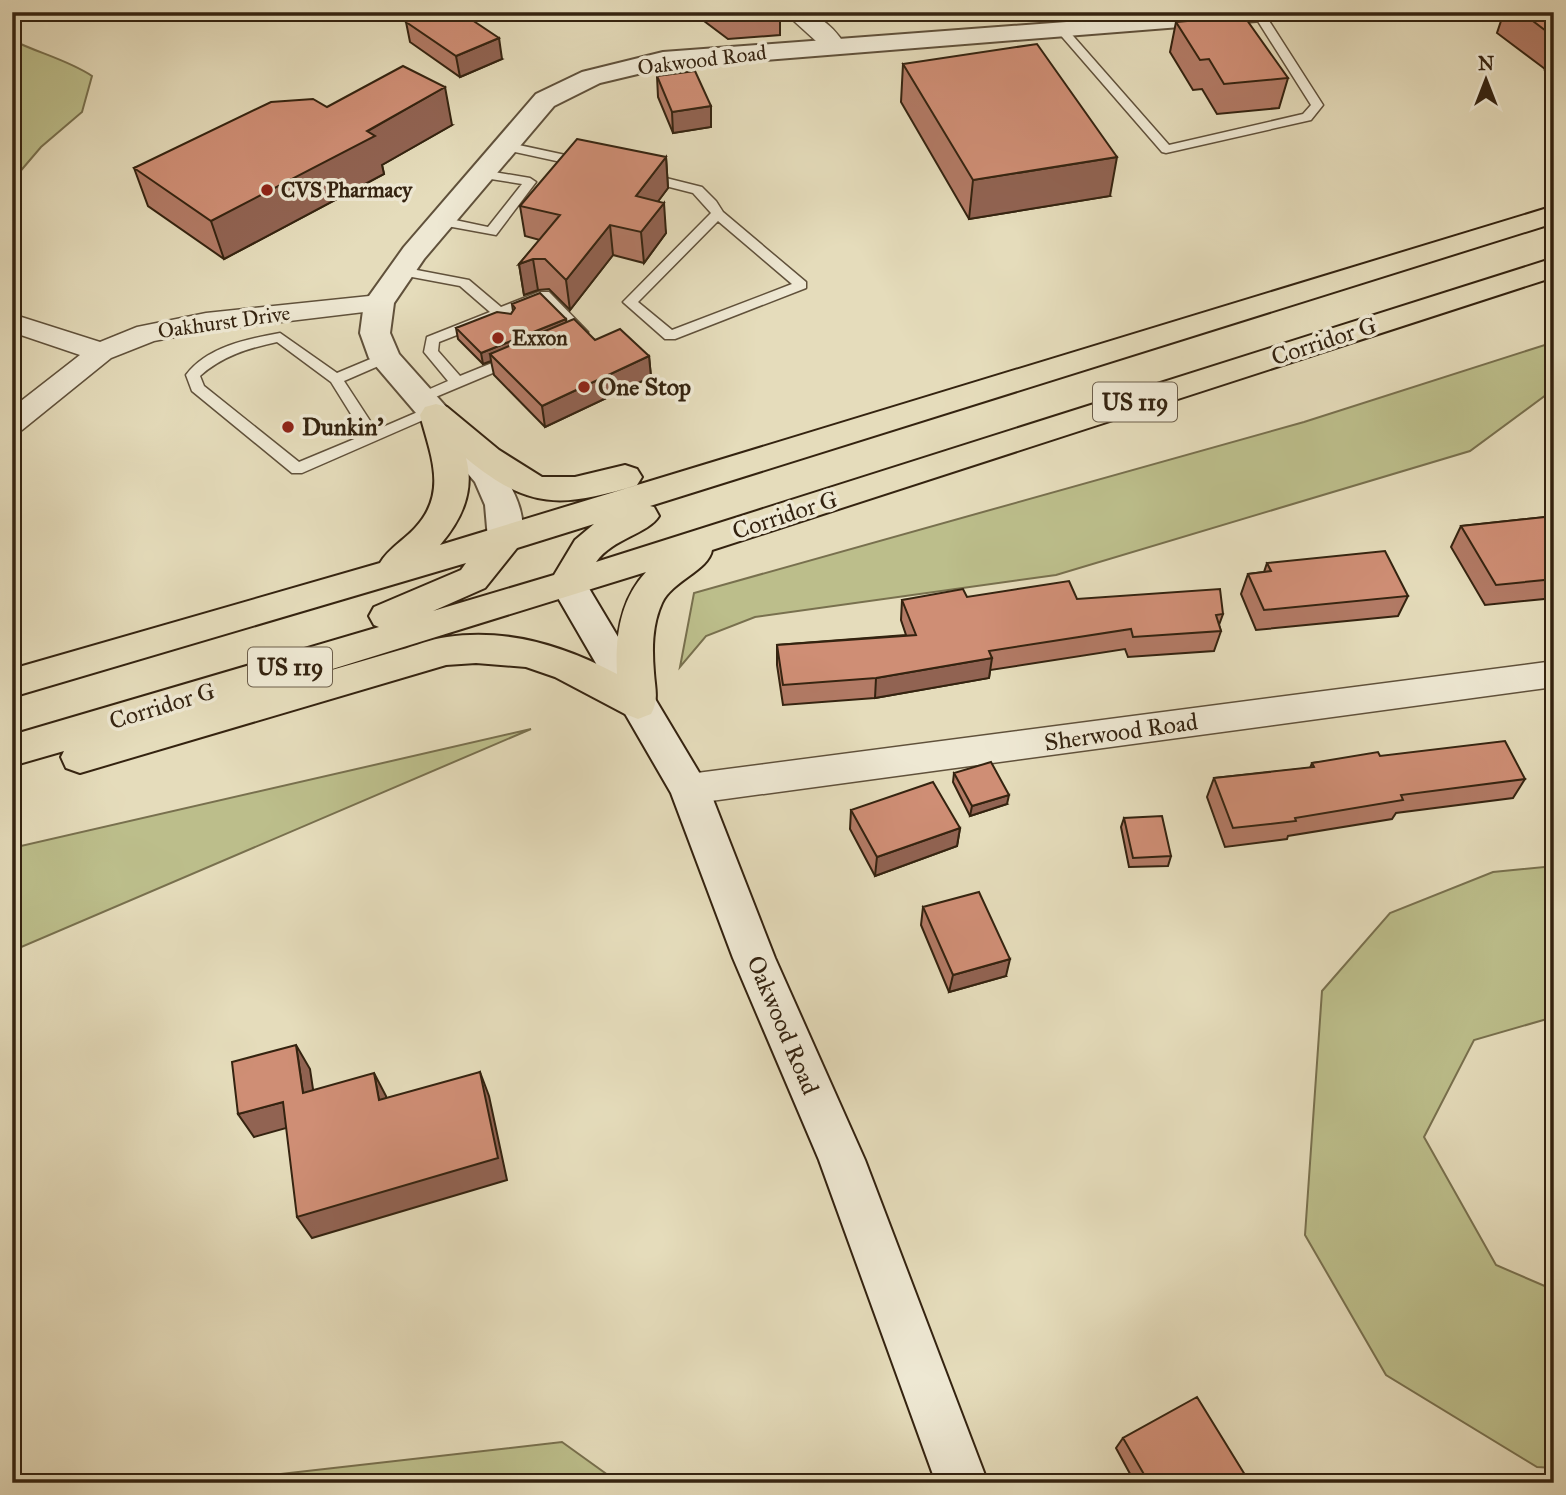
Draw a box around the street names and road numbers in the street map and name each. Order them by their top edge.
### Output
street label: Oakwood Road [636,39,768,81]
street label: Oakhurst Drive [156,300,292,344]
street label: Corridor G [1268,310,1380,372]
road number: US 119 [1093,382,1177,422]
street label: Corridor G [729,484,841,546]
road number: US 119 [248,648,332,687]
street label: Corridor G [105,676,219,736]
street label: Sherwood Road [1042,706,1200,758]
street label: Oakwood Road [740,951,826,1099]

